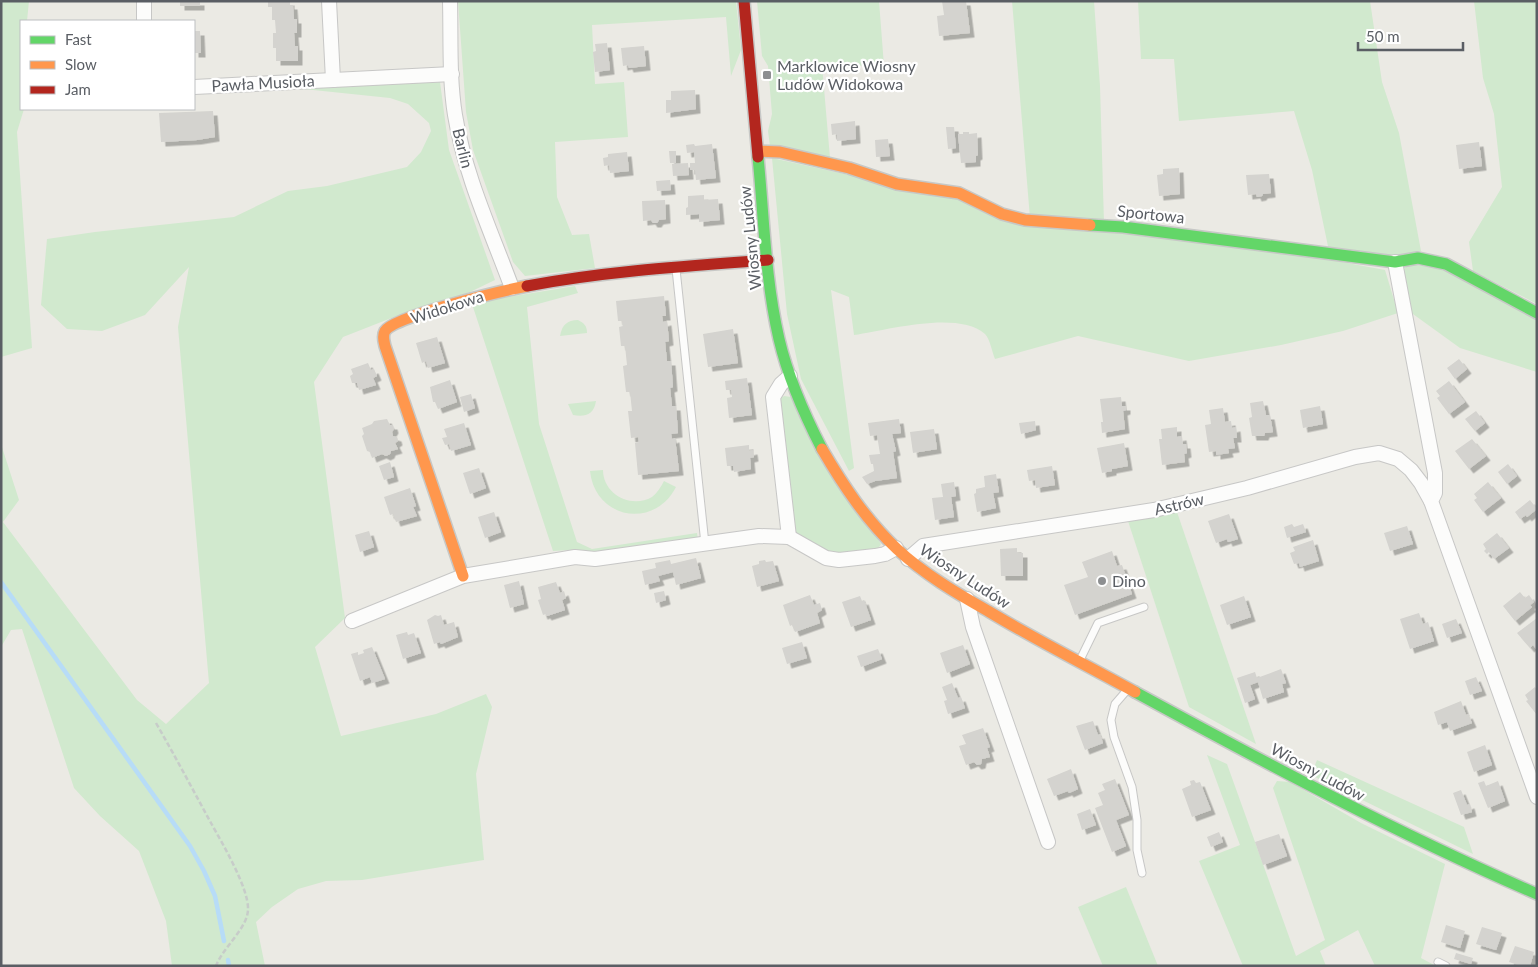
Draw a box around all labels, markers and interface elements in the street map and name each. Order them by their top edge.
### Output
legend [20,20,195,110]
scale bar [1358,20,1463,52]
text: 50 m [1366,27,1400,45]
text: Fast [65,30,92,48]
text: Slow [65,55,97,73]
place label: Marklowice Wiosny Ludów Widokowa [777,56,917,93]
marker: Marklowice Wiosny Ludów Widokowa [761,69,773,81]
street label: Pawła Musioła [211,70,315,95]
text: Jam [65,80,91,98]
street label: Barlin [449,126,478,170]
street label: Wiosny Ludów [735,185,764,291]
street label: Sportowa [1117,201,1186,226]
street label: Widokowa [408,286,486,327]
street label: Astrów [1152,488,1206,518]
street label: Wiosny Ludów [916,539,1014,612]
place label: Dino [1112,571,1146,590]
marker: Dino [1096,575,1108,587]
street label: Wiosny Ludów [1268,739,1369,805]

